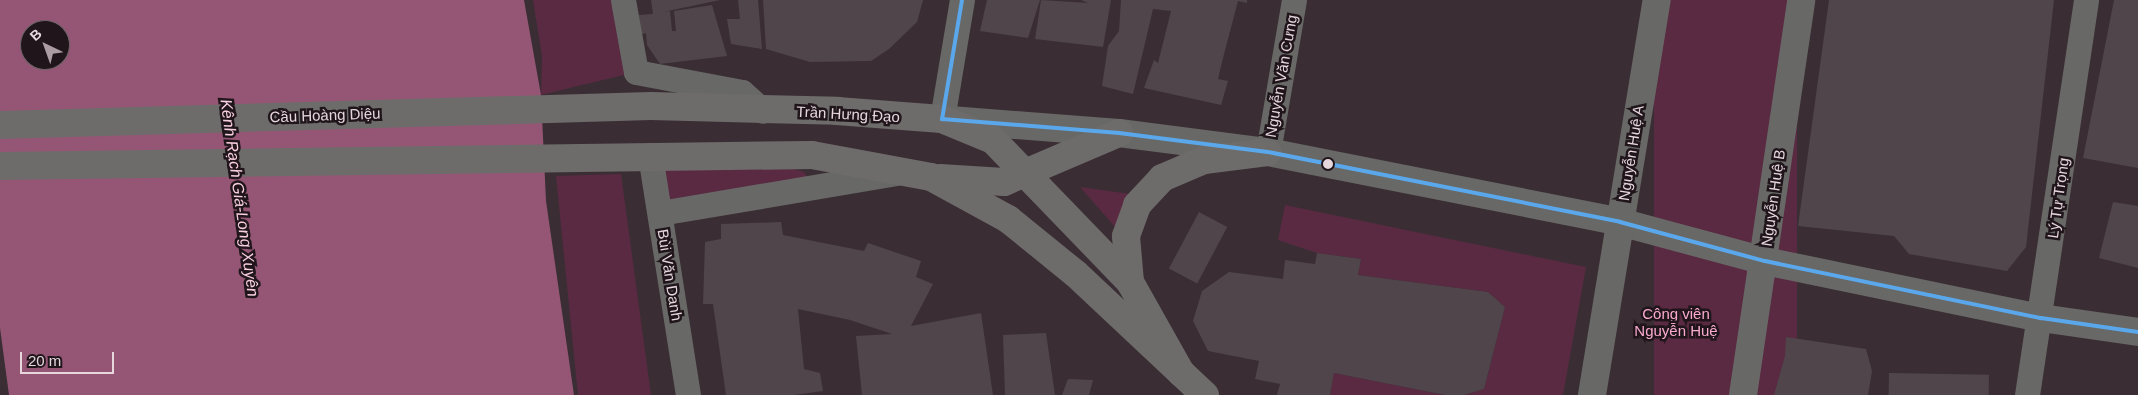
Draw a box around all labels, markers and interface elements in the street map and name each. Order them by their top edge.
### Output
street label: Nguyễn Văn Cưng [1261,13,1301,139]
north arrow [20,20,70,70]
text: B [27,25,45,44]
water label: Kênh Rạch Giá-Long Xuyên [216,98,262,298]
street label: Trần Hưng Đạo [796,102,900,126]
street label: Nguyễn Huệ A [1614,103,1648,203]
street label: Cầu Hoàng Diệu [269,104,381,126]
street label: Nguyễn Huệ B [1757,148,1789,248]
street label: Lý Tự Trọng [2043,156,2073,240]
unlabelled marker [1323,159,1333,169]
street label: Bùi Văn Danh [654,228,686,322]
park label: Công viên Nguyễn Huệ [1634,304,1718,339]
scale bar [22,342,116,374]
text: 20 m [28,352,61,369]

